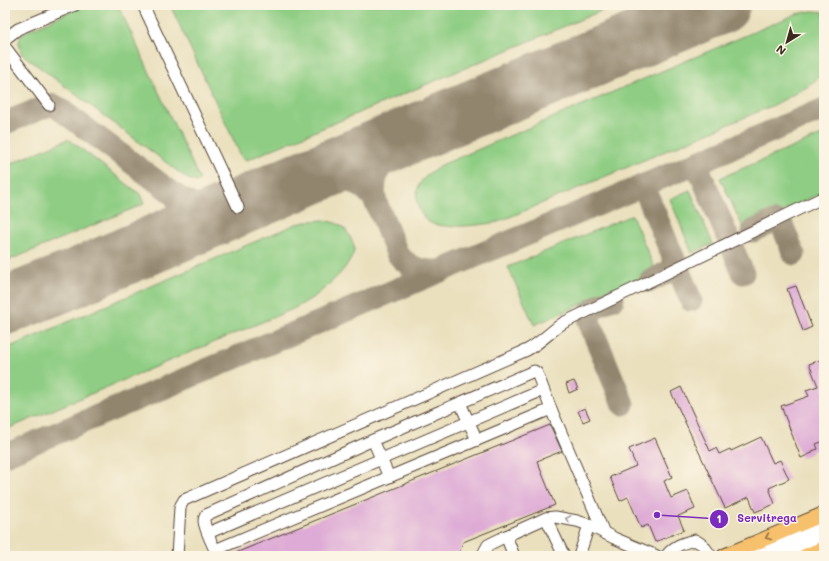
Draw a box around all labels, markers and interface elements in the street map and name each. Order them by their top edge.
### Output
north arrow [767,22,807,62]
text: N [773,42,789,59]
callout: Servitrega [709,507,804,530]
text: 1 [716,510,722,526]
text: Servitrega [737,510,797,525]
one-way arrow [565,516,571,524]
one-way arrow [764,533,771,541]

